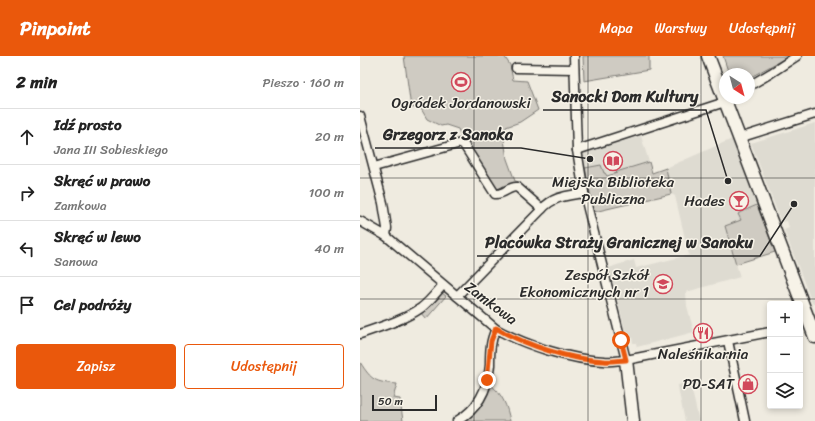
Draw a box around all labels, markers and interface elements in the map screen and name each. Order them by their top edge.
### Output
text: Pinpoint [20,12,91,45]
text: Mapa [600,16,632,41]
text: Warstwy [654,16,707,41]
text: Udostępnij [729,16,795,41]
text: 2 min [16,67,57,97]
north arrow [719,68,755,104]
text: Pieszo · 160 m [262,71,344,94]
sports icon: Ogródek Jordanowski [450,71,472,93]
callout: Sanocki Dom Kultury [543,82,706,110]
text: Sanocki Dom Kultury [551,82,699,111]
place label: Ogródek Jordanowski [391,90,531,116]
text: Idź prosto [54,112,122,138]
callout: Grzegorz z Sanoka [375,120,521,148]
text: Grzegorz z Sanoka [382,120,514,149]
text: 20 m [315,125,344,148]
icon: ahead [16,126,38,148]
text: Jana III Sobieskiego [54,138,168,161]
library icon: Miejska Biblioteka Publiczna [602,150,624,172]
text: Skręć w prawo [54,168,150,194]
place label: Miejska Biblioteka Publiczna [552,169,675,212]
text: 100 m [309,181,344,204]
icon: right [16,182,38,204]
place label: Hades [684,188,725,214]
bar icon: Hades [728,190,750,212]
text: Zamkowa [54,194,107,217]
text: Skręć w lewo [54,224,141,250]
callout: Placówka Straży Granicznej w Sanoku [477,228,760,256]
text: Placówka Straży Granicznej w Sanoku [485,228,753,257]
text: 40 m [314,237,344,260]
icon: left [16,238,38,260]
text: Sanowa [54,250,98,273]
place label: Zespół Szkół Ekonomicznych nr 1 [519,262,650,305]
school or university icon: Zespół Szkół Ekonomicznych nr 1 [652,273,674,295]
street label: Zamkowa [459,274,523,332]
text: Cel podróży [54,292,131,318]
icon: arrive [16,294,38,316]
map controls [767,301,803,409]
button: + [767,301,803,337]
restaurant icon: Naleśnikarnia [692,322,714,344]
route start [612,331,630,349]
button: − [767,337,803,373]
place label: Naleśnikarnia [658,341,749,367]
button: Zapisz [16,344,176,389]
button: Udostępnij [184,344,344,389]
route end [478,371,496,389]
place label: PD-SAT [683,371,736,397]
shop icon: PD-SAT [737,373,759,395]
button: layers [767,373,803,409]
text: 50 m [378,392,403,411]
scale bar [372,393,437,412]

